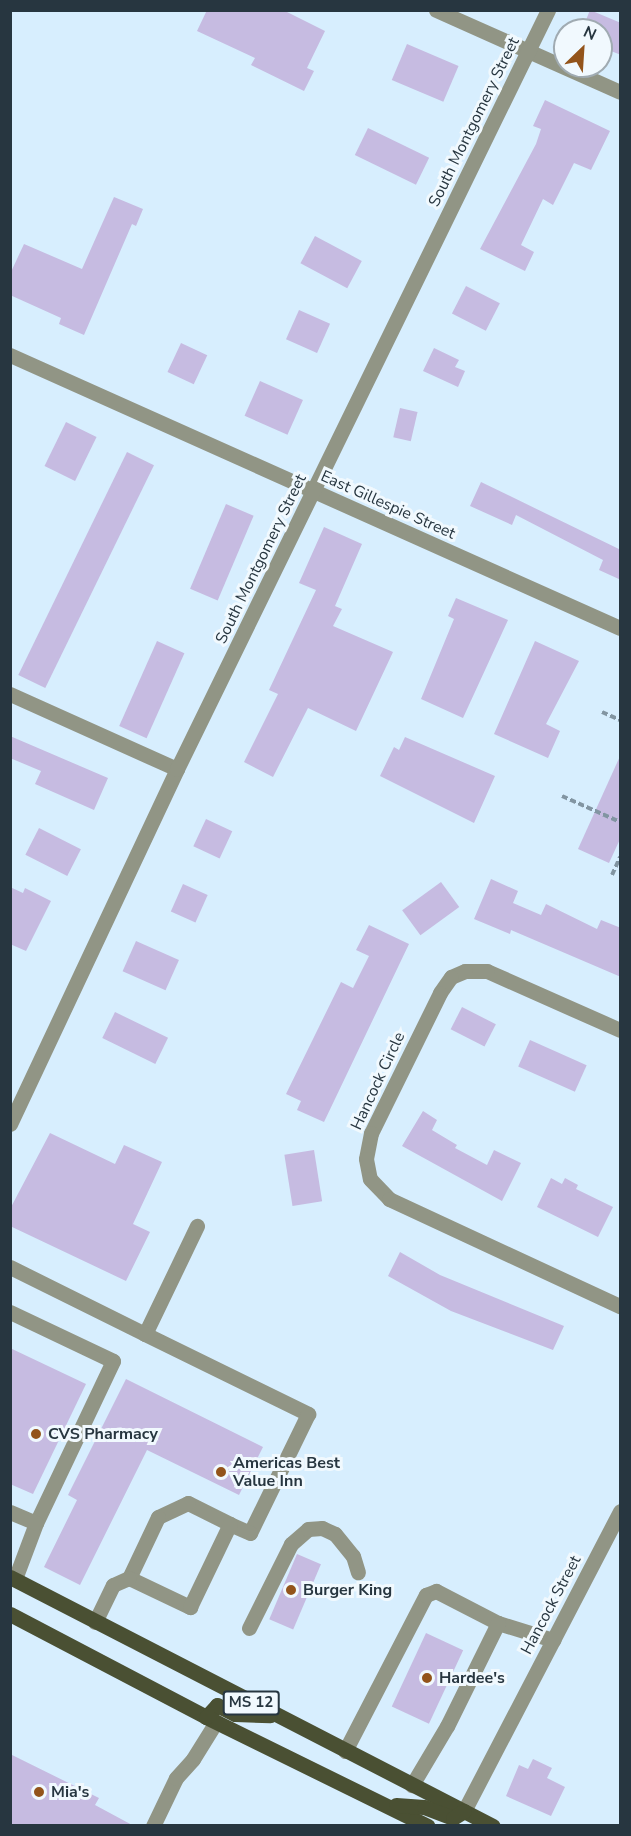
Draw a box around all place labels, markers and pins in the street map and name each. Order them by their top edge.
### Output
place label: CVS Pharmacy [48,1424,158,1444]
marker: CVS Pharmacy [29,1427,43,1441]
place label: Americas Best Value Inn [233,1453,340,1491]
marker: Americas Best Value Inn [214,1465,228,1479]
place label: Burger King [303,1580,392,1600]
marker: Burger King [284,1583,298,1597]
place label: Hardee's [439,1668,505,1688]
marker: Hardee's [420,1671,434,1685]
place label: Mia's [51,1782,89,1802]
marker: Mia's [32,1785,46,1799]

